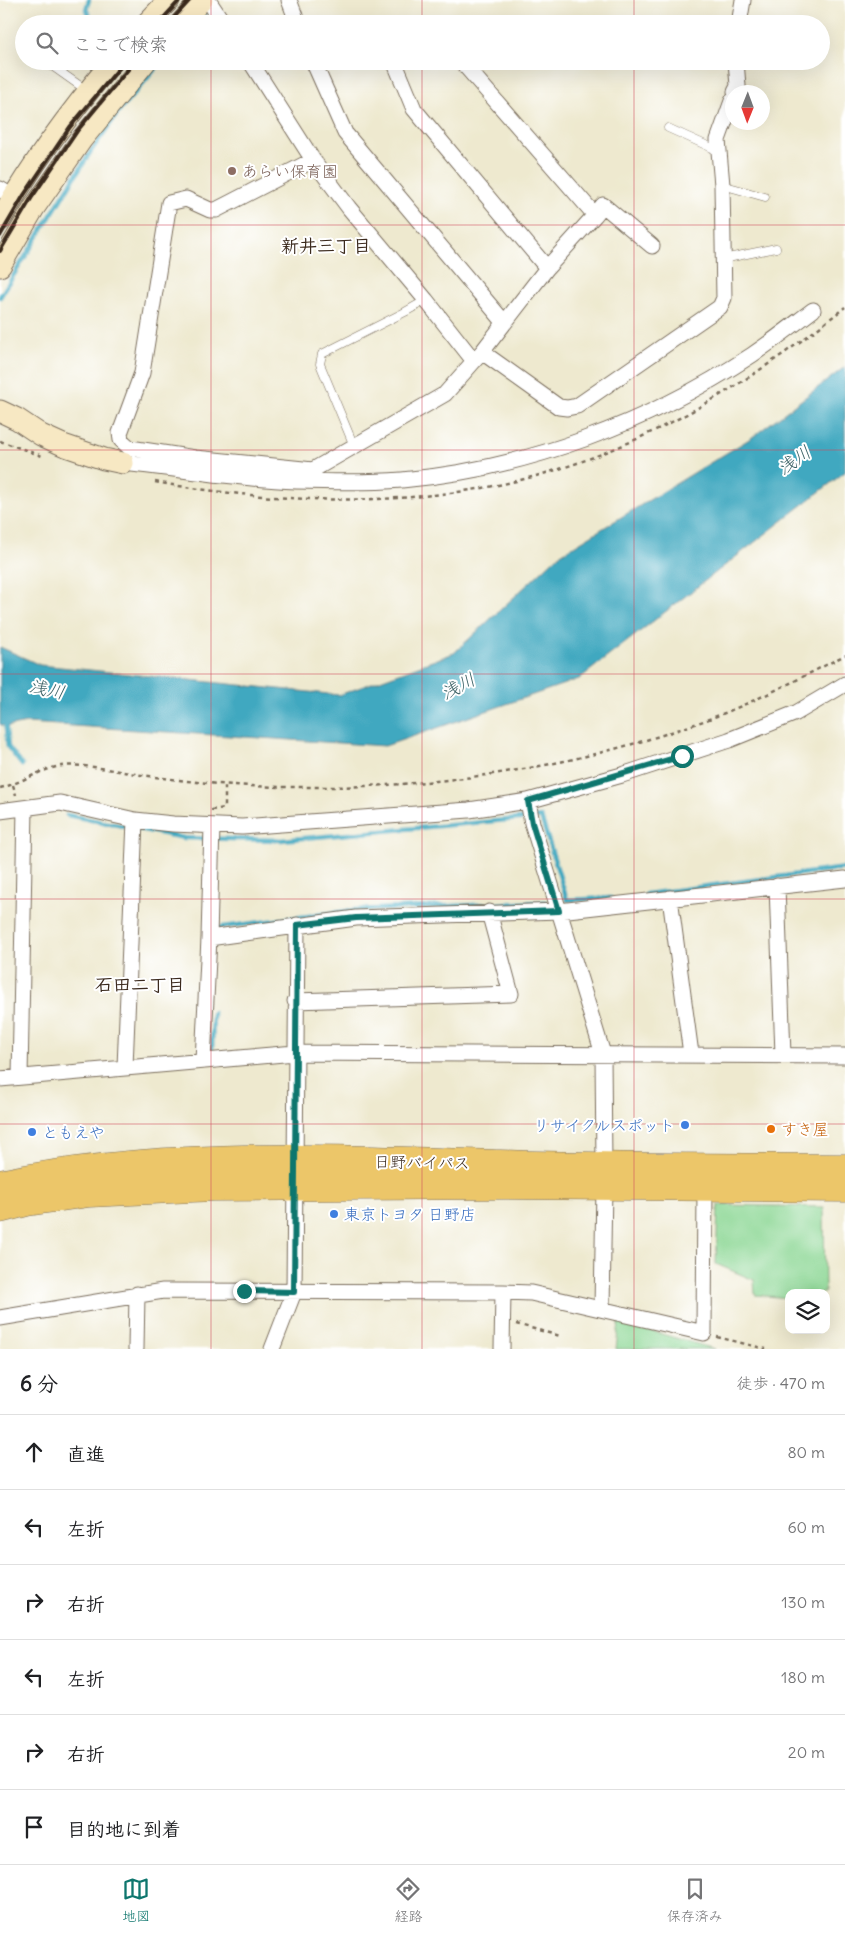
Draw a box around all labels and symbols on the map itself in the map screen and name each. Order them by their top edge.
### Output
north arrow [725,85,770,130]
place label: あらい保育園 [242,161,338,181]
marker: あらい保育園 [226,165,238,177]
district label: 新井三丁目 [281,234,371,257]
water label: 浅川 [773,440,815,480]
water label: 浅川 [437,667,479,705]
water label: 浅川 [27,674,67,704]
route start [671,745,694,768]
district label: 石田二丁目 [95,973,185,996]
place label: リサイクルスポット [534,1115,675,1135]
marker: リサイクルスポット [679,1119,691,1131]
place label: すき屋 [781,1119,829,1139]
place label: ともえや [42,1122,105,1142]
marker: すき屋 [765,1123,777,1135]
marker: ともえや [26,1126,38,1138]
street label: 日野バイパス [374,1151,470,1173]
place label: 東京トヨタ 日野店 [344,1204,476,1224]
marker: 東京トヨタ 日野店 [328,1208,340,1220]
route end [233,1280,256,1303]

